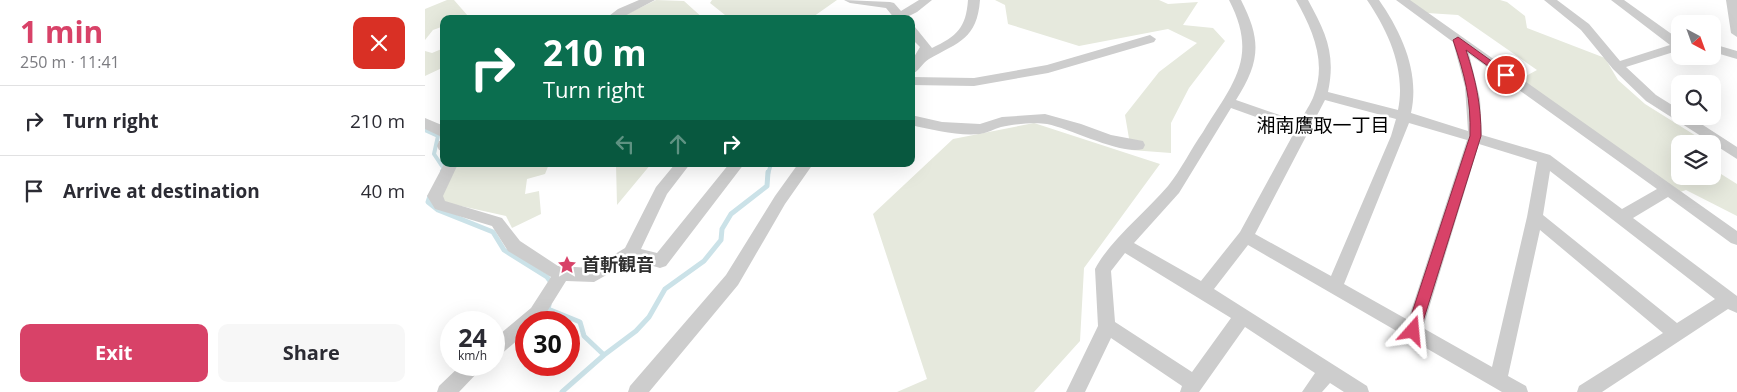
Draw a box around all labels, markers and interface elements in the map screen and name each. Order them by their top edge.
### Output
text: 1 min [20,11,103,52]
north arrow [1671,15,1721,65]
map controls [1671,15,1721,185]
button: close [353,17,405,69]
text: 210 m [543,29,647,76]
icon: right [460,35,525,100]
text: 250 m · 11:41 [20,51,120,73]
pin [1485,54,1527,96]
icon: arrive [1492,61,1520,89]
text: Turn right [543,74,645,104]
button: search [1671,75,1721,125]
icon: right [20,107,48,135]
text: Turn right [63,108,158,134]
text: 210 m [350,108,405,134]
district label: 湘南鷹取一丁目 [1256,112,1390,138]
icon: left [611,130,639,158]
icon: ahead [664,130,692,158]
icon: right [717,130,745,158]
button: layers [1671,135,1721,185]
icon: arrive [20,177,48,205]
text: Arrive at destination [63,178,260,204]
text: 40 m [361,178,405,204]
place label: 首斬観音 [582,252,654,276]
place icon: 首斬観音 [556,254,578,276]
position arrow [1386,304,1438,356]
speed limit sign: 30 [515,311,580,376]
text: 24 [458,320,487,354]
button: Exit [20,324,208,382]
button: Share [218,324,405,382]
text: km/h [458,347,487,364]

